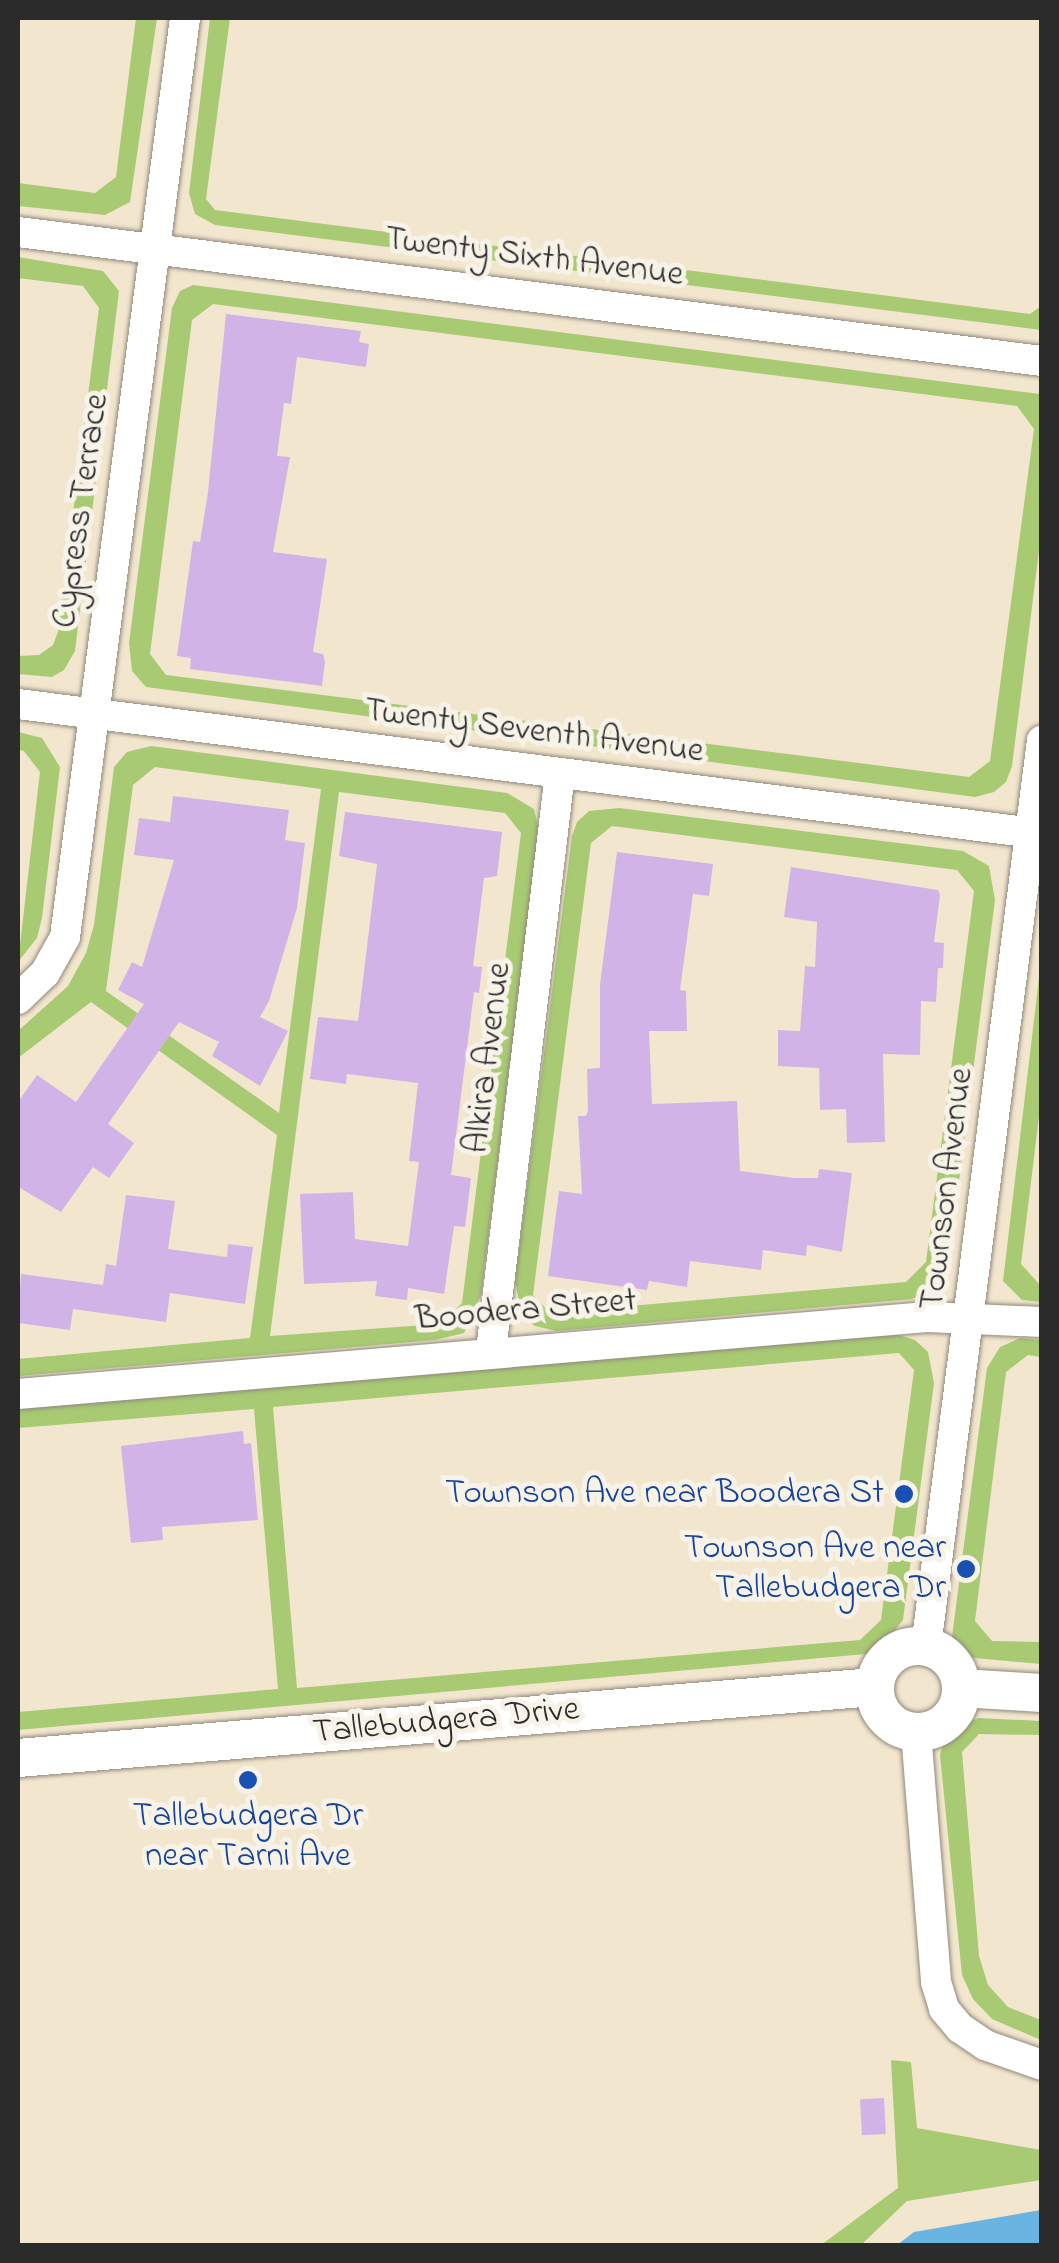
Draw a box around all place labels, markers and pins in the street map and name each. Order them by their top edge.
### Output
place label: Townson Ave near Boodera St [445,1473,884,1515]
marker: Townson Ave near Boodera St [893,1483,915,1505]
place label: Townson Ave near Tallebudgera Dr [684,1528,946,1610]
marker: Townson Ave near Tallebudgera Dr [955,1558,977,1580]
marker: Tallebudgera Dr near Tarni Ave [237,1769,259,1791]
place label: Tallebudgera Dr near Tarni Ave [133,1796,363,1878]

